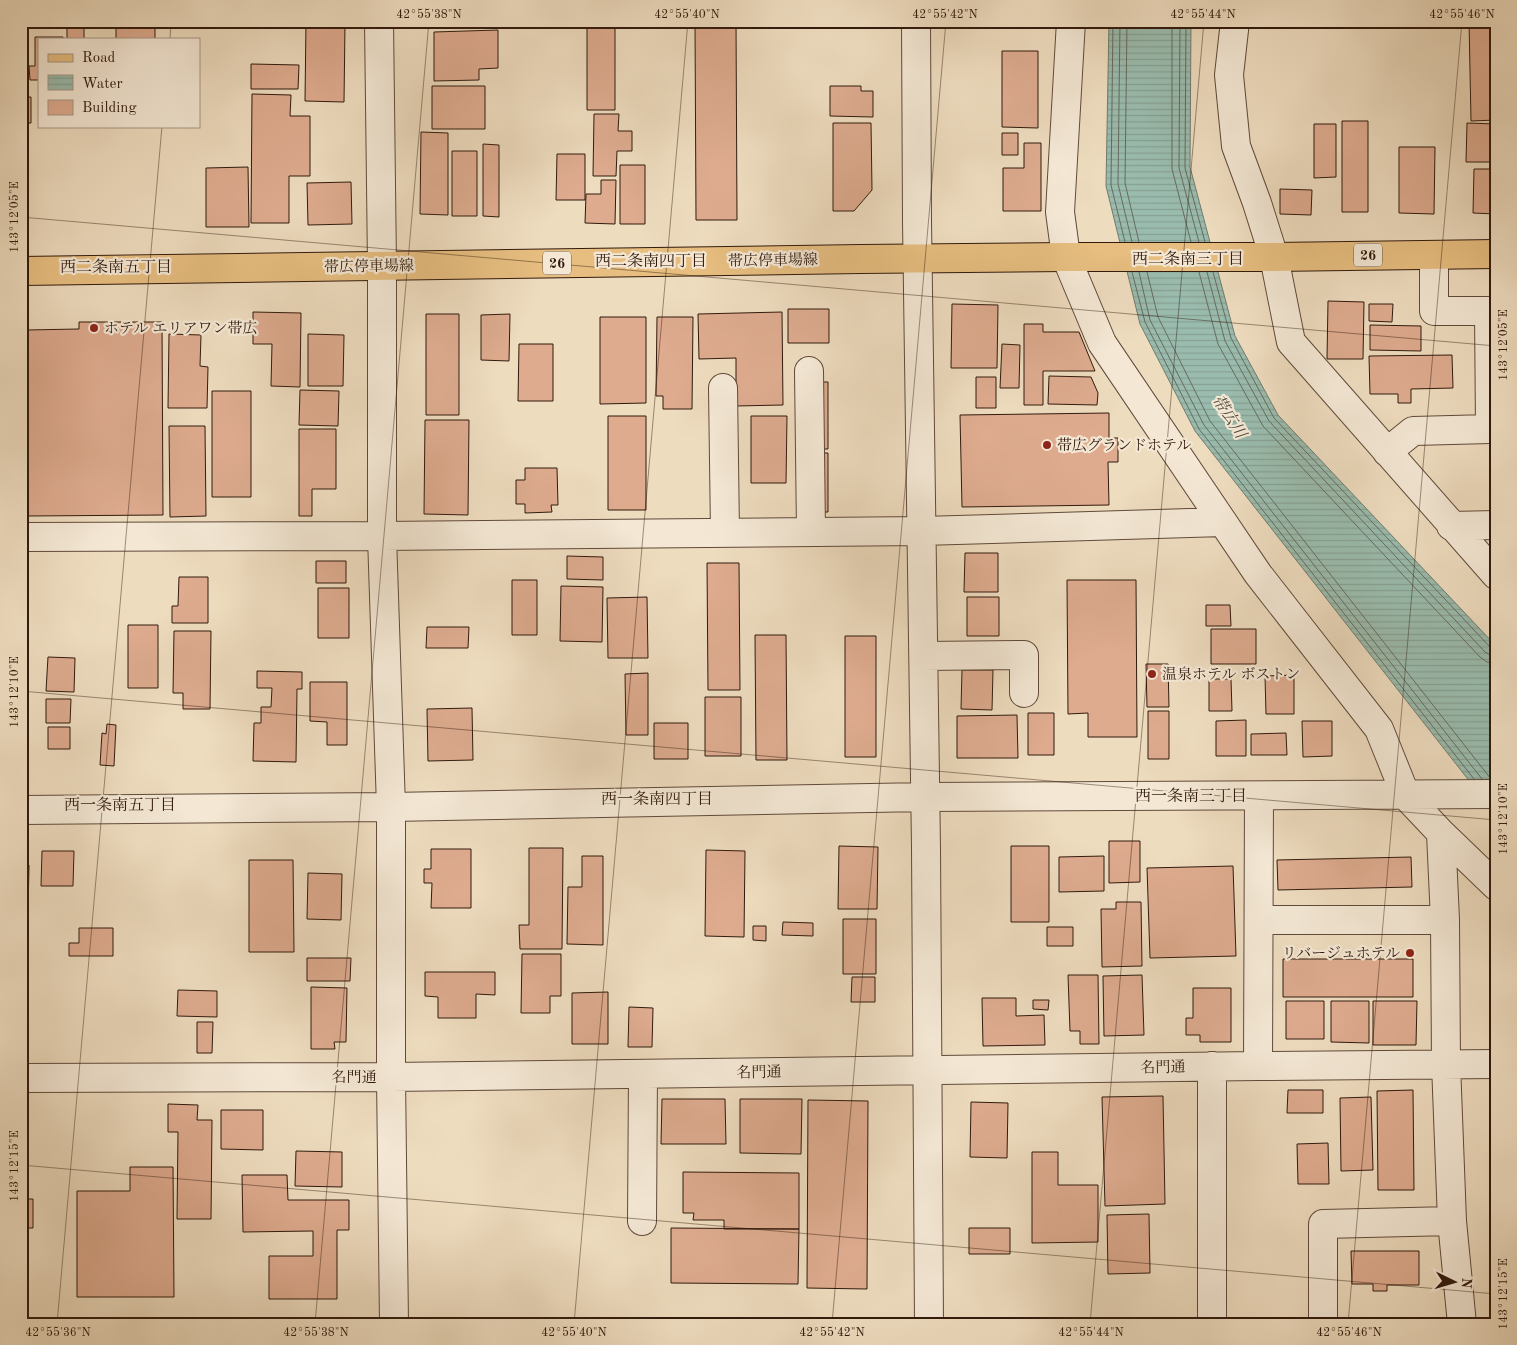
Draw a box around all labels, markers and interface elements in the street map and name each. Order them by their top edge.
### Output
text: 42°55'38"N [396,8,462,21]
text: 42°55'40"N [654,8,720,21]
text: 42°55'42"N [912,8,978,21]
text: 42°55'44"N [1170,8,1236,21]
text: 42°55'46"N [1429,8,1495,21]
legend [38,38,200,128]
text: Road [82,51,116,66]
text: Water [82,77,123,92]
text: Building [82,101,137,116]
text: 143°12'05"E [8,181,21,253]
road number: 26 [1354,244,1382,266]
district label: 西二条南三丁目 [1132,250,1244,268]
street label: 帯広停車場線 [728,251,818,270]
road number: 26 [543,252,571,274]
district label: 西二条南四丁目 [595,252,707,270]
street label: 帯広停車場線 [324,257,414,276]
district label: 西二条南五丁目 [60,258,172,276]
text: 143°12'05"E [1497,309,1510,381]
place label: ホテル エリアワン帯広 [104,320,257,337]
marker: ホテル エリアワン帯広 [88,322,100,334]
water label: 帯広川 [1209,392,1251,443]
place label: 帯広グランドホテル [1057,437,1191,454]
marker: 帯広グランドホテル [1041,439,1053,451]
text: 143°12'10"E [9,656,21,728]
place label: 温泉ホテル ボストン [1162,666,1300,683]
marker: 温泉ホテル ボストン [1146,668,1158,680]
text: 143°12'10"E [1498,783,1510,855]
district label: 西一条南三丁目 [1135,787,1247,805]
district label: 西一条南四丁目 [601,790,713,808]
district label: 西一条南五丁目 [64,796,176,814]
place label: リバージュホテル [1282,946,1400,962]
marker: リバージュホテル [1404,947,1416,959]
street label: 名門通 [1140,1059,1186,1076]
street label: 名門通 [736,1064,782,1081]
street label: 名門通 [331,1069,377,1086]
text: 143°12'15"E [8,1130,21,1202]
north arrow [1430,1258,1480,1308]
text: 143°12'15"E [1497,1258,1510,1330]
text: N [1458,1277,1473,1289]
text: 42°55'36"N [25,1326,91,1339]
text: 42°55'38"N [283,1326,349,1339]
text: 42°55'40"N [541,1326,607,1339]
text: 42°55'42"N [799,1326,865,1339]
text: 42°55'44"N [1058,1326,1124,1339]
text: 42°55'46"N [1316,1326,1382,1339]

